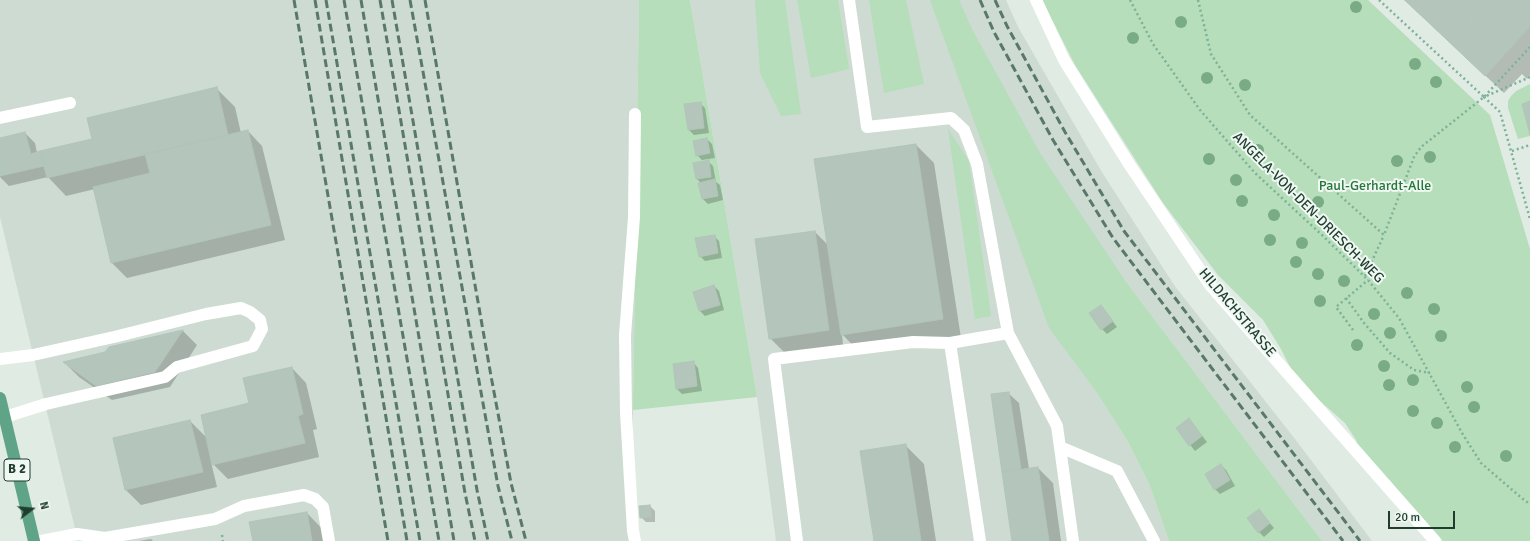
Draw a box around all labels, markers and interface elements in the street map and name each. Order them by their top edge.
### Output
street label: ANGELA-VON-DEN-DRIESCH-WEG [1229,129,1387,287]
park label: Paul-Gerhardt-Alle [1319,178,1431,194]
street label: HILDACHSTRASSE [1195,265,1279,361]
road number: B 2 [4,459,30,481]
north arrow [12,489,52,529]
text: N [37,500,51,511]
scale bar [1390,503,1457,529]
text: 20 m [1395,510,1420,525]

